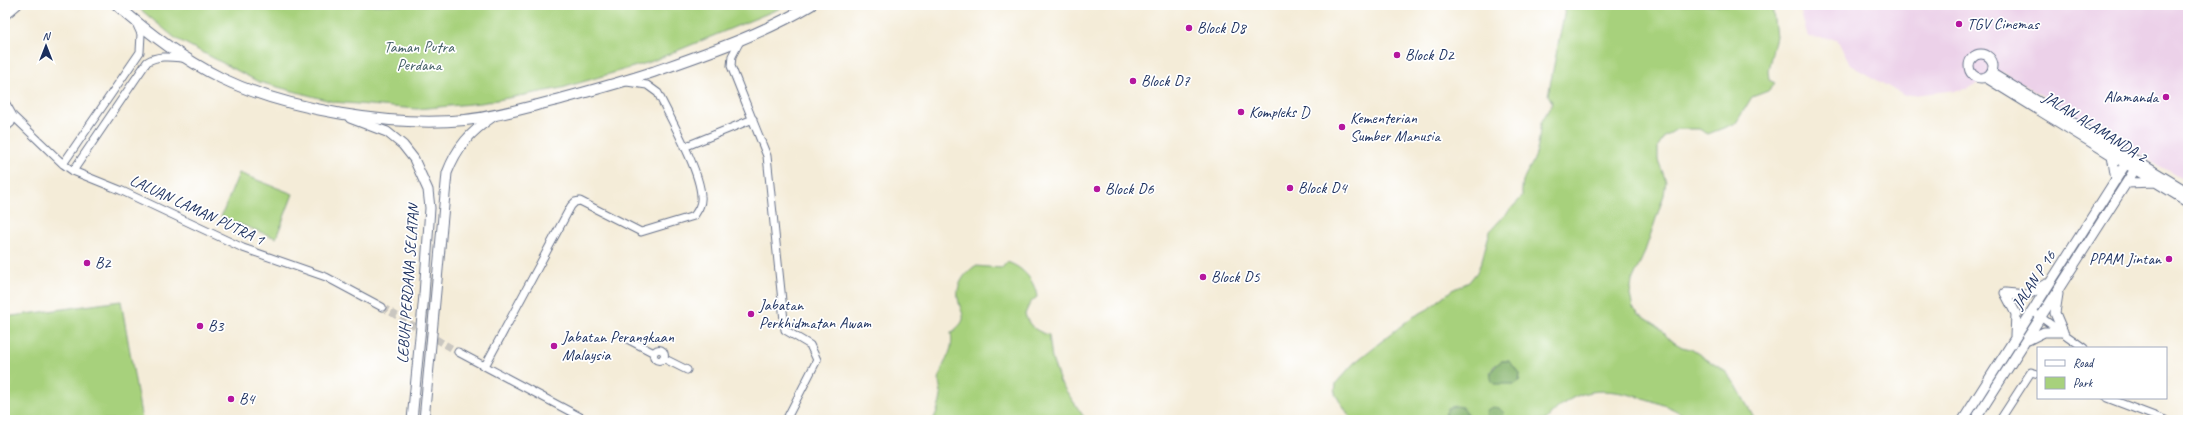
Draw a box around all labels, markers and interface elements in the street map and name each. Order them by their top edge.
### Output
place label: TGV Cinemas [1967,14,2040,34]
place label: Block D8 [1197,18,1247,38]
marker: TGV Cinemas [1954,19,1964,29]
marker: Block D8 [1184,23,1194,33]
north arrow [26,26,66,66]
text: N [43,29,52,43]
park label: Taman Putra Perdana [384,37,455,75]
place label: Block D2 [1405,45,1455,65]
marker: Block D2 [1392,50,1402,60]
place label: Block D7 [1141,71,1190,91]
marker: Block D7 [1128,76,1138,86]
street label: JALAN ALAMANDA 2 [2038,86,2152,168]
place label: Alamanda [2104,87,2159,107]
marker: Alamanda [2161,92,2171,102]
place label: Kompleks D [1249,102,1311,122]
marker: Kompleks D [1236,107,1246,117]
place label: Kementerian Sumber Manusia [1350,108,1442,146]
marker: Kementerian Sumber Manusia [1337,122,1347,132]
street label: LALUAN LAMAN PUTRA 1 [127,170,268,250]
place label: Block D4 [1298,178,1348,198]
place label: Block D6 [1105,179,1154,199]
marker: Block D4 [1285,183,1295,193]
marker: Block D6 [1092,184,1102,194]
street label: LEBUH PERDANA SELATAN [392,201,424,364]
street label: JALAN P 16 [2007,246,2061,314]
place label: PPAM Jintan [2089,249,2162,269]
place label: B2 [95,253,112,273]
marker: PPAM Jintan [2164,254,2174,264]
marker: B2 [82,258,92,268]
place label: Block D5 [1211,267,1260,287]
marker: Block D5 [1198,272,1208,282]
place label: Jabatan Perkhidmatan Awam [758,295,872,333]
marker: Jabatan Perkhidmatan Awam [746,309,756,319]
place label: B3 [208,316,225,336]
marker: B3 [195,321,205,331]
place label: Jabatan Perangkaan Malaysia [561,327,675,365]
marker: Jabatan Perangkaan Malaysia [549,341,559,351]
legend [2037,347,2167,399]
text: Road [2073,355,2095,371]
text: Park [2073,375,2094,391]
place label: B4 [239,389,256,409]
marker: B4 [226,394,236,404]

